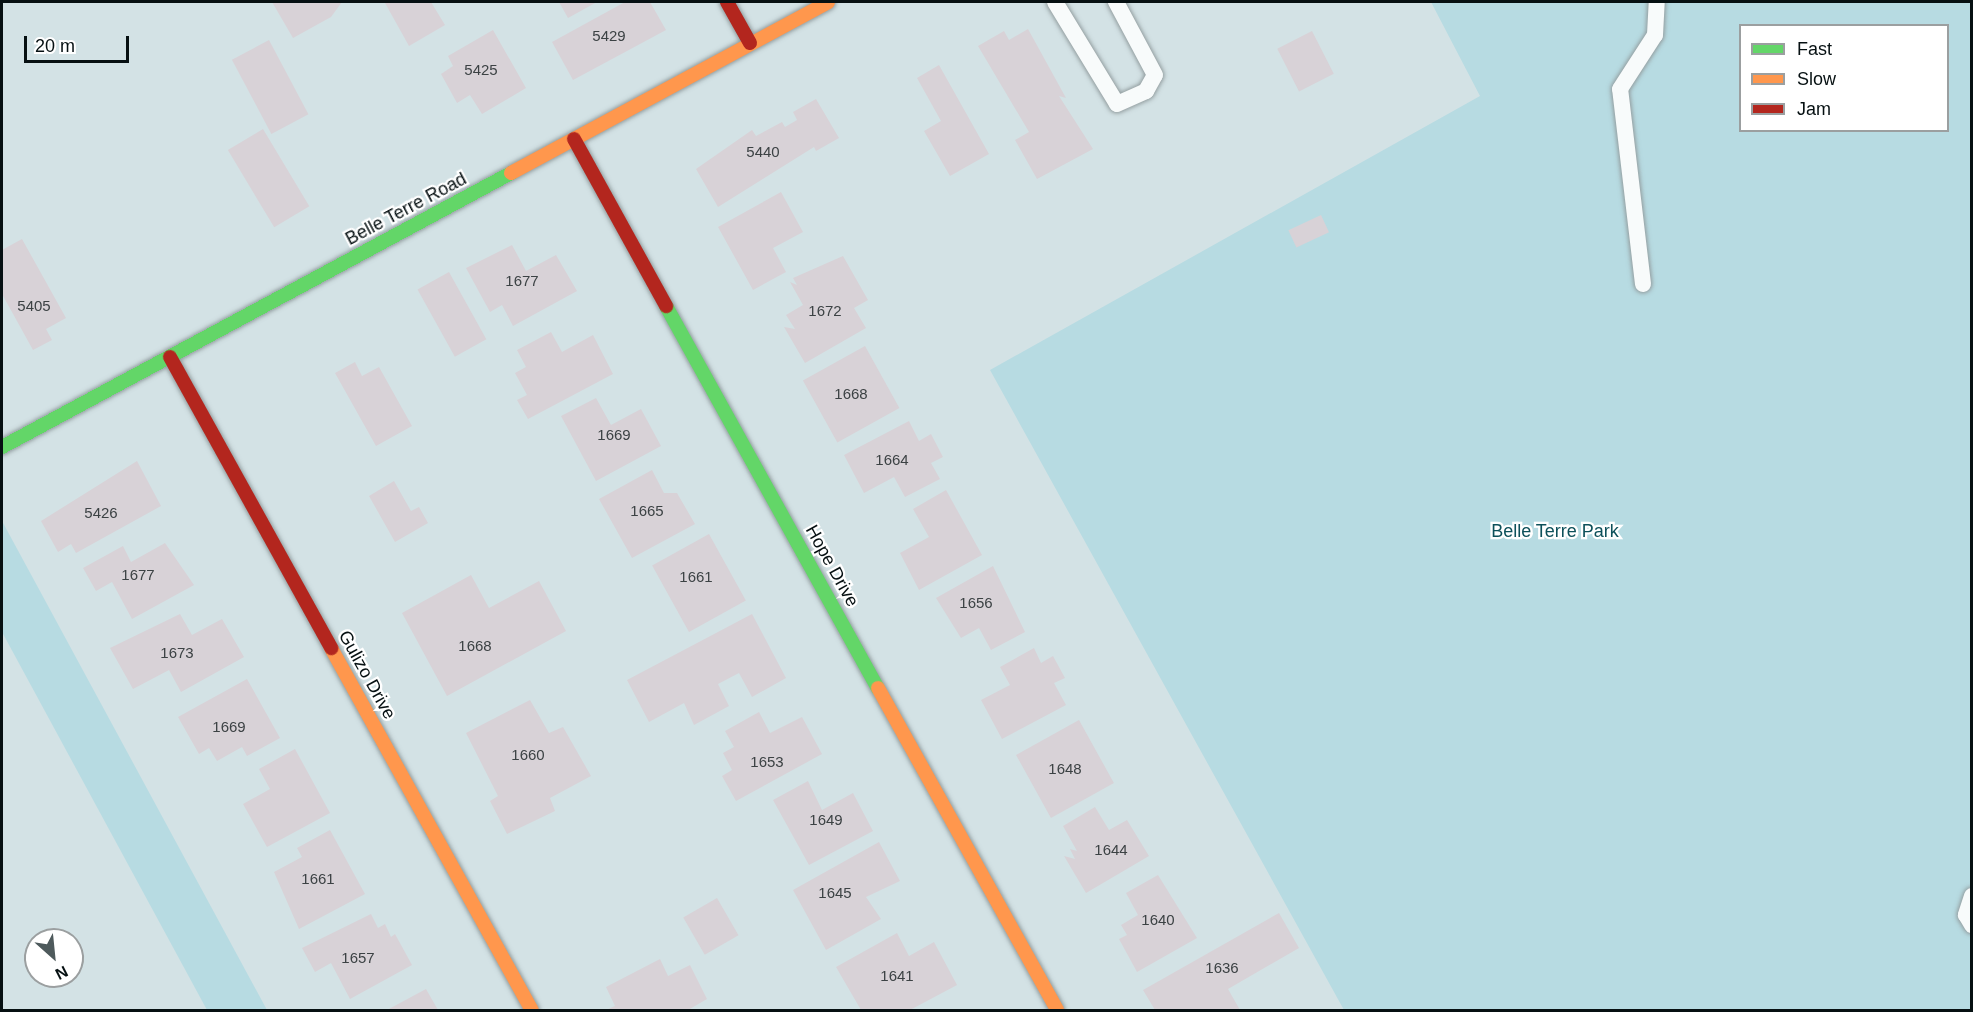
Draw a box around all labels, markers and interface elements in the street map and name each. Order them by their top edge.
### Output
scale bar [27,24,132,62]
legend [1739,24,1949,132]
house number: 5429 [592,27,626,45]
text: 20 m [35,36,75,56]
text: Fast [1797,39,1832,59]
house number: 5425 [464,61,498,79]
text: Slow [1797,69,1836,89]
text: Jam [1797,99,1831,119]
house number: 5440 [746,143,780,161]
street label: Belle Terre Road [342,168,470,250]
house number: 1677 [505,272,539,290]
house number: 5405 [17,297,51,315]
house number: 1672 [808,302,842,320]
house number: 1668 [834,385,868,403]
house number: 1669 [597,426,631,444]
house number: 1664 [875,451,909,469]
house number: 1665 [630,502,664,520]
house number: 5426 [84,504,118,522]
park label: Belle Terre Park [1491,520,1619,542]
street label: Hope Drive [801,521,863,611]
house number: 1677 [121,566,155,584]
house number: 1661 [679,568,713,586]
house number: 1656 [959,594,993,612]
street label: Gulizo Drive [334,627,400,723]
house number: 1668 [458,637,492,655]
house number: 1673 [160,644,194,662]
house number: 1669 [212,718,246,736]
house number: 1660 [511,746,545,764]
house number: 1653 [750,753,784,771]
house number: 1648 [1048,760,1082,778]
house number: 1649 [809,811,843,829]
house number: 1644 [1094,841,1128,859]
house number: 1661 [301,870,335,888]
house number: 1645 [818,884,852,902]
house number: 1640 [1141,911,1175,929]
north arrow [24,928,84,988]
house number: 1657 [341,949,375,967]
house number: 1636 [1205,959,1239,977]
text: N [52,963,71,983]
house number: 1641 [880,967,914,985]

